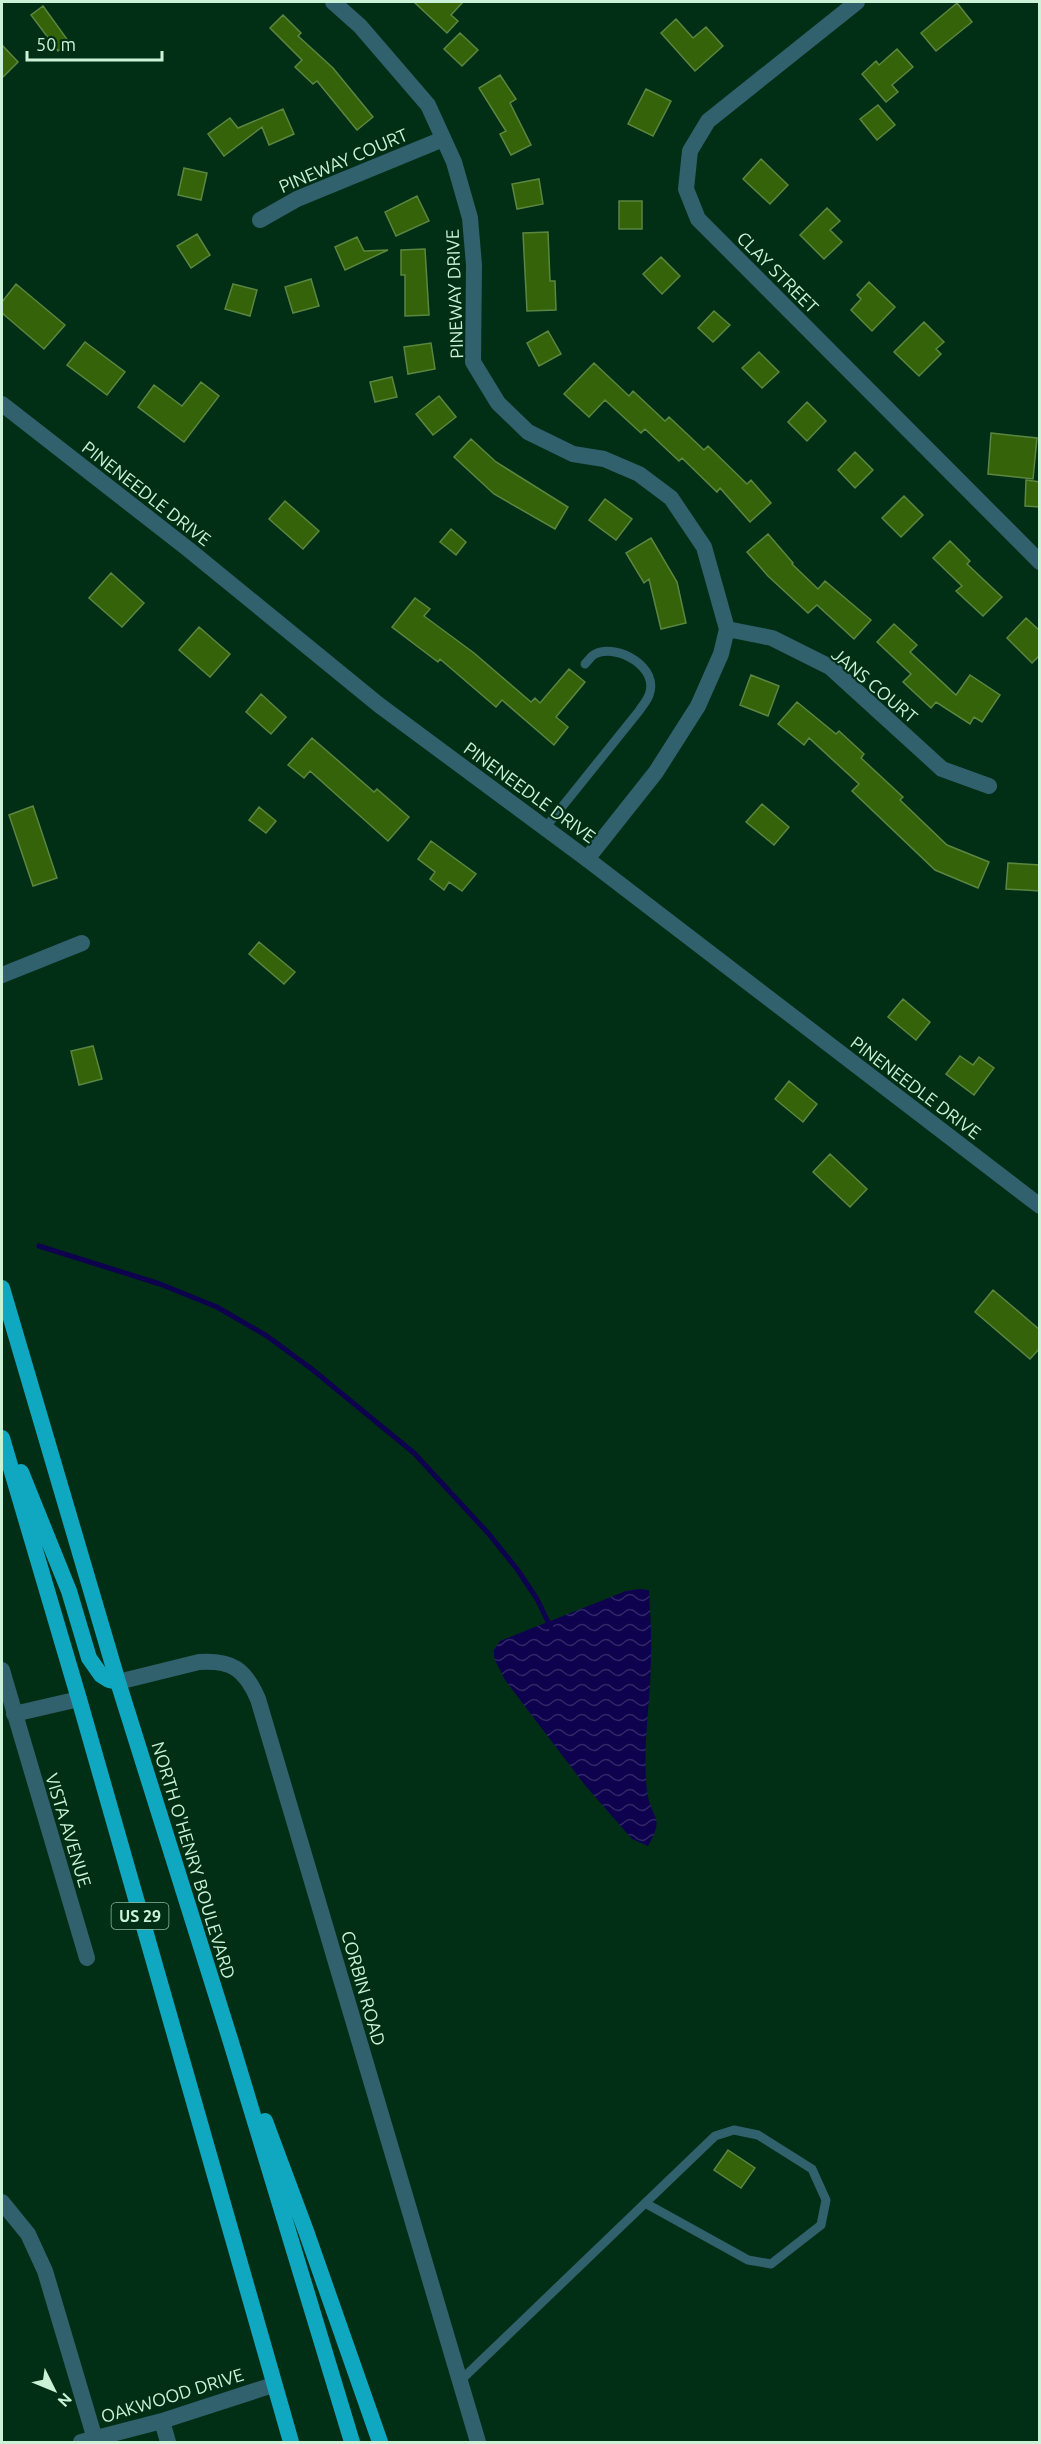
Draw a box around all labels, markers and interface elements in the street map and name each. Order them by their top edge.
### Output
scale bar [27,24,162,62]
text: 50 m [36,34,76,54]
street label: PINEWAY COURT [276,124,410,196]
street label: CLAY STREET [733,227,823,317]
street label: PINEWAY DRIVE [442,229,466,359]
street label: PINENEEDLE DRIVE [79,437,215,549]
street label: JANS COURT [828,644,922,726]
street label: PINENEEDLE DRIVE [460,738,600,846]
street label: PINENEEDLE DRIVE [847,1032,985,1142]
street label: NORTH O'HENRY BOULEVARD [148,1739,240,1981]
street label: VISTA AVENUE [42,1771,96,1889]
road number: US 29 [112,1903,168,1929]
street label: CORBIN ROAD [338,1928,390,2048]
north arrow [24,2360,84,2420]
street label: OAKWOOD DRIVE [98,2364,246,2426]
text: N [54,2390,76,2411]

